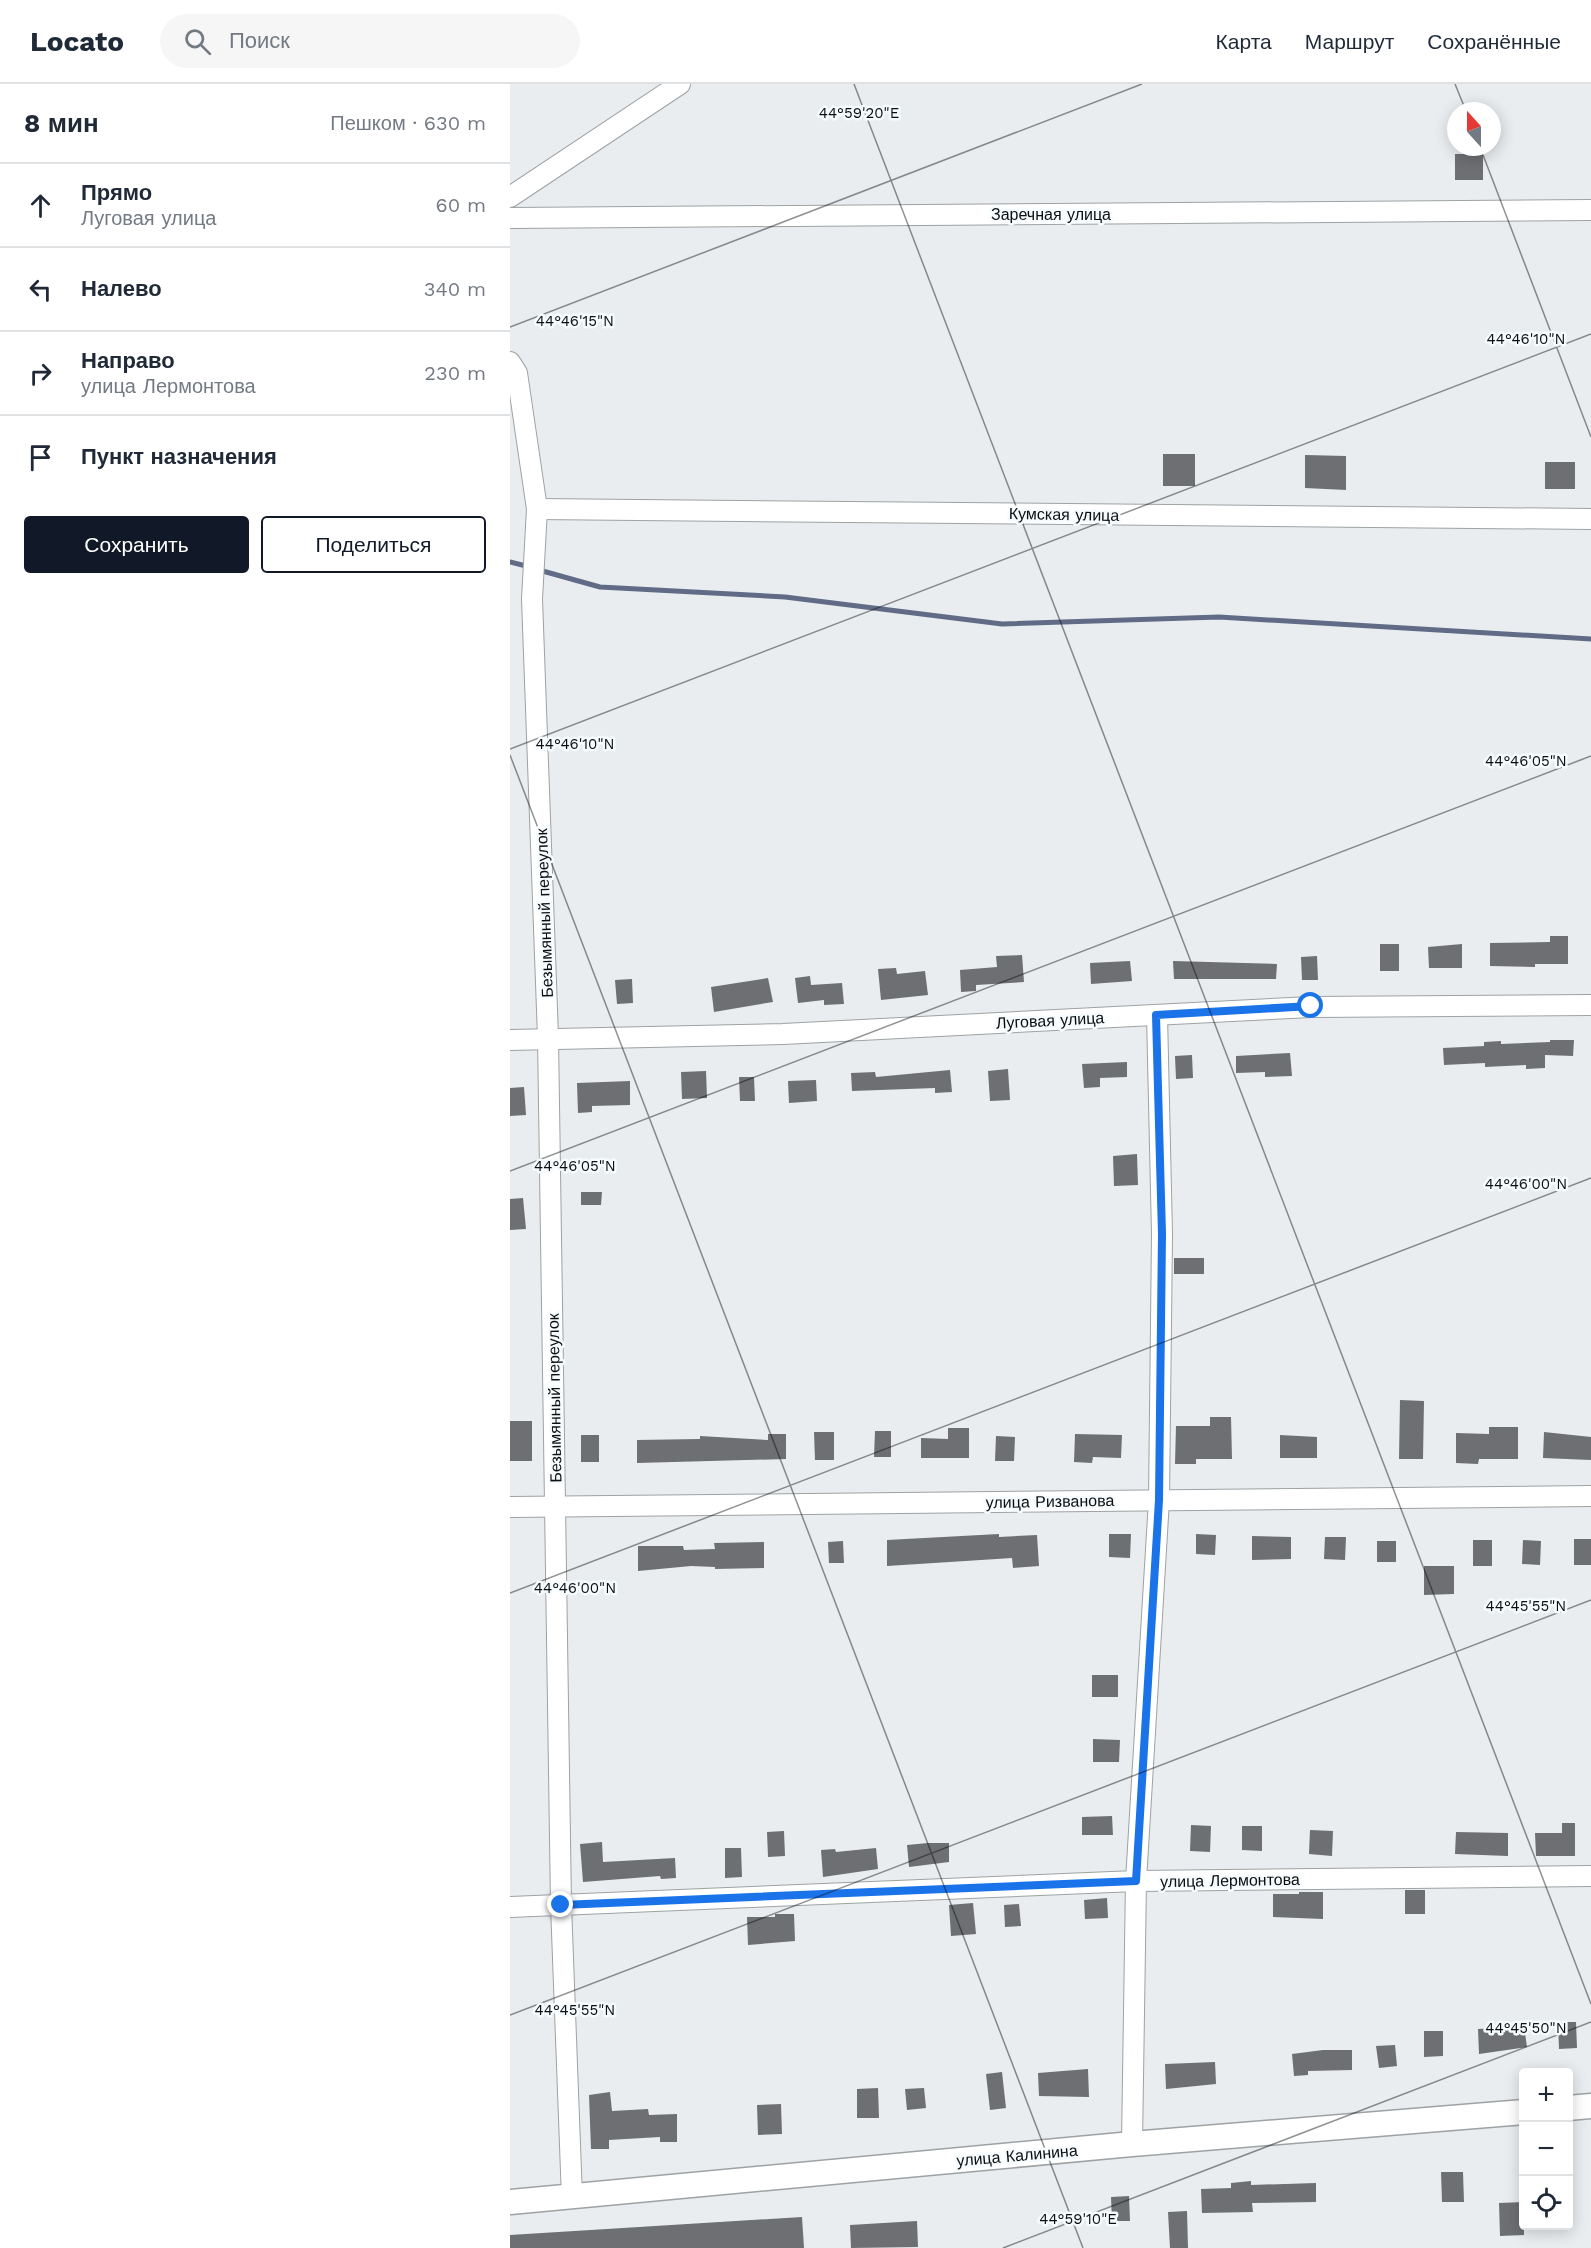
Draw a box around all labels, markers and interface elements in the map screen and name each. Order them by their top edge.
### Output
search box [160,14,580,68]
text: Locato [30,25,124,58]
icon: search [181,25,214,58]
text: Поиск [229,28,290,53]
text: Карта [1216,29,1272,54]
text: Маршрут [1305,29,1394,54]
text: Сохранённые [1427,29,1561,54]
north arrow [1447,102,1501,156]
text: 44°59'20"E [819,104,899,122]
text: 8 мин [24,108,99,138]
text: Пешком · 630 m [330,111,486,135]
text: Прямо [81,180,152,205]
icon: ahead [24,189,57,222]
text: 60 m [436,193,486,217]
street label: Заречная улица [991,205,1111,224]
text: Луговая улица [81,206,216,230]
icon: left [24,273,57,306]
text: Налево [81,276,162,301]
text: 340 m [424,277,486,301]
text: 44°46'15"N [536,312,614,330]
text: 44°46'10"N [1487,330,1565,348]
text: Направо [81,348,175,373]
icon: right [24,357,57,390]
text: 230 m [424,361,486,385]
text: улица Лермонтова [81,374,256,398]
icon: arrive [24,441,57,474]
text: Пункт назначения [81,444,277,469]
street label: Кумская улица [1009,504,1119,525]
button: Сохранить [24,516,249,573]
button: Поделиться [261,516,486,573]
text: 44°46'10"N [536,735,614,753]
text: 44°46'05"N [1485,752,1567,770]
street label: Безымянный переулок [532,827,557,998]
route start [1297,992,1323,1018]
street label: Луговая улица [995,1008,1105,1033]
text: 44°46'05"N [534,1157,616,1175]
text: 44°46'00"N [1485,1175,1567,1193]
street label: Безымянный переулок [544,1312,565,1483]
street label: улица Ризванова [986,1491,1115,1512]
text: 44°46'00"N [534,1579,616,1597]
text: 44°45'55"N [1486,1597,1566,1615]
street label: улица Лермонтова [1160,1870,1300,1891]
route end [547,1891,573,1917]
text: 44°45'55"N [535,2001,615,2019]
text: 44°45'50"N [1485,2019,1567,2037]
map controls [1519,2068,1573,2230]
button: + [1519,2068,1573,2122]
button: − [1519,2122,1573,2176]
street label: улица Калинина [956,2141,1078,2170]
button: locate [1519,2176,1573,2230]
text: 44°59'10"E [1039,2210,1117,2228]

